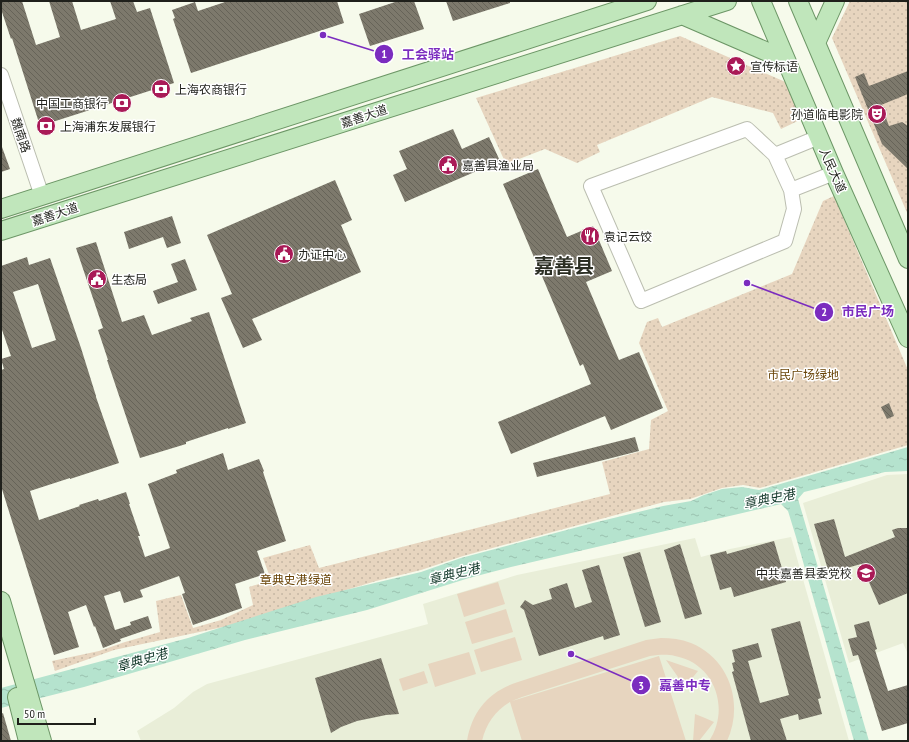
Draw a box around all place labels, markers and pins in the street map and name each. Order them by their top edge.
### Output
callout: 工会驿站 [374,41,462,66]
place icon: 宣传标语 [725,55,747,77]
place label: 宣传标语 [750,59,798,74]
bank icon: 上海农商银行 [150,78,172,100]
place label: 上海农商银行 [175,82,247,97]
bank icon: 中国工商银行 [111,92,133,114]
place label: 中国工商银行 [36,96,108,111]
theatre icon: 孙道临电影院 [866,103,888,125]
place label: 孙道临电影院 [791,107,863,122]
bank icon: 上海浦东发展银行 [35,115,57,137]
place label: 上海浦东发展银行 [60,119,156,134]
public building icon: 嘉善县渔业局 [437,154,459,176]
place label: 嘉善县渔业局 [462,158,534,173]
restaurant icon: 袁记云饺 [579,225,601,247]
place label: 袁记云饺 [604,229,652,244]
public building icon: 办证中心 [273,243,295,265]
place label: 办证中心 [298,247,346,262]
public building icon: 生态局 [86,268,108,290]
place label: 生态局 [111,272,147,287]
callout: 市民广场 [814,299,902,324]
school or university icon: 中共嘉善县委党校 [855,562,877,584]
place label: 中共嘉善县委党校 [756,566,852,581]
callout: 嘉善中专 [631,673,719,698]

